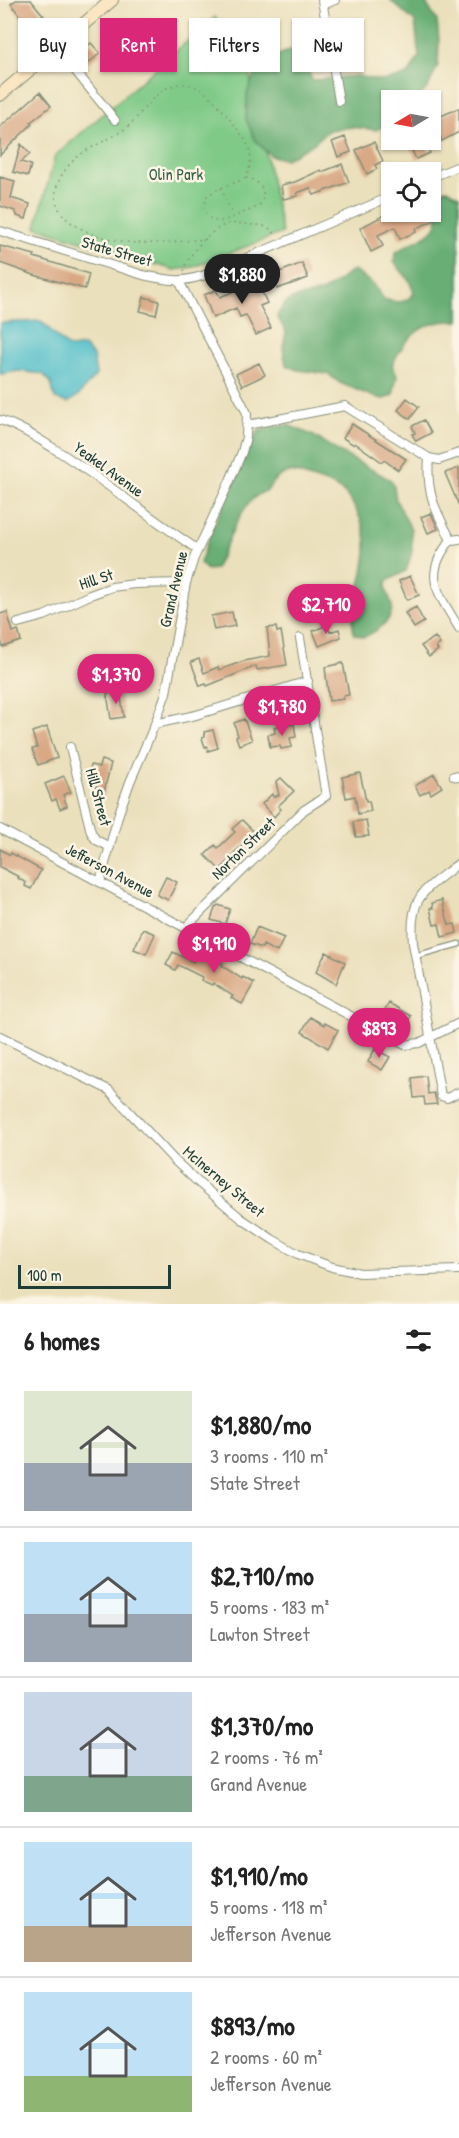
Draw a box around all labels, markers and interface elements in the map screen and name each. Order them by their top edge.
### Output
chip: Buy [18,18,88,72]
chip: Rent [100,18,177,72]
chip: Filters [189,18,280,72]
chip: New [292,18,364,72]
north arrow [381,90,441,150]
map controls [381,90,441,222]
button: locate [381,162,441,222]
park label: Olin Park [149,163,204,185]
street label: State Street [79,231,155,272]
pin: $1,880 [193,254,291,305]
text: $1,880 [218,260,266,287]
street label: Yeakel Avenue [70,436,149,502]
street label: Grand Avenue [154,548,193,629]
street label: Hill St [76,563,116,595]
pin: $2,710 [277,584,375,635]
text: $2,710 [301,590,351,617]
pin: $1,370 [67,654,165,705]
text: $1,370 [91,660,141,687]
pin: $1,780 [233,686,331,737]
text: $1,780 [258,692,306,719]
street label: Hill Street [81,766,117,829]
street label: Norton Street [206,812,280,884]
street label: Jefferson Avenue [62,837,159,903]
pin: $1,910 [165,923,263,974]
text: $1,910 [192,929,237,956]
pin: $893 [343,1008,415,1059]
text: $893 [361,1014,397,1041]
street label: McInerney Street [178,1140,270,1222]
scale bar [18,1262,171,1290]
text: 100 m [27,1264,62,1286]
text: 6 homes [24,1323,100,1358]
icon: filters [402,1324,435,1357]
text: $1,880/mo [210,1407,311,1442]
icon: home [72,1415,144,1487]
text: 3 rooms · 110 m² [210,1442,328,1469]
text: State Street [210,1469,300,1496]
text: $2,710/mo [210,1558,314,1593]
icon: home [72,1566,144,1638]
text: 5 rooms · 183 m² [210,1593,329,1620]
text: Lawton Street [210,1620,310,1647]
text: $1,370/mo [210,1708,313,1743]
icon: home [72,1716,144,1788]
text: 2 rooms · 76 m² [210,1743,323,1770]
text: Grand Avenue [210,1770,307,1797]
text: $1,910/mo [210,1858,308,1893]
icon: home [72,1866,144,1938]
text: 5 rooms · 118 m² [210,1893,327,1920]
text: Jefferson Avenue [210,1920,332,1947]
text: $893/mo [210,2008,295,2043]
icon: home [72,2016,144,2088]
text: 2 rooms · 60 m² [210,2043,322,2070]
text: Jefferson Avenue [210,2070,332,2097]

